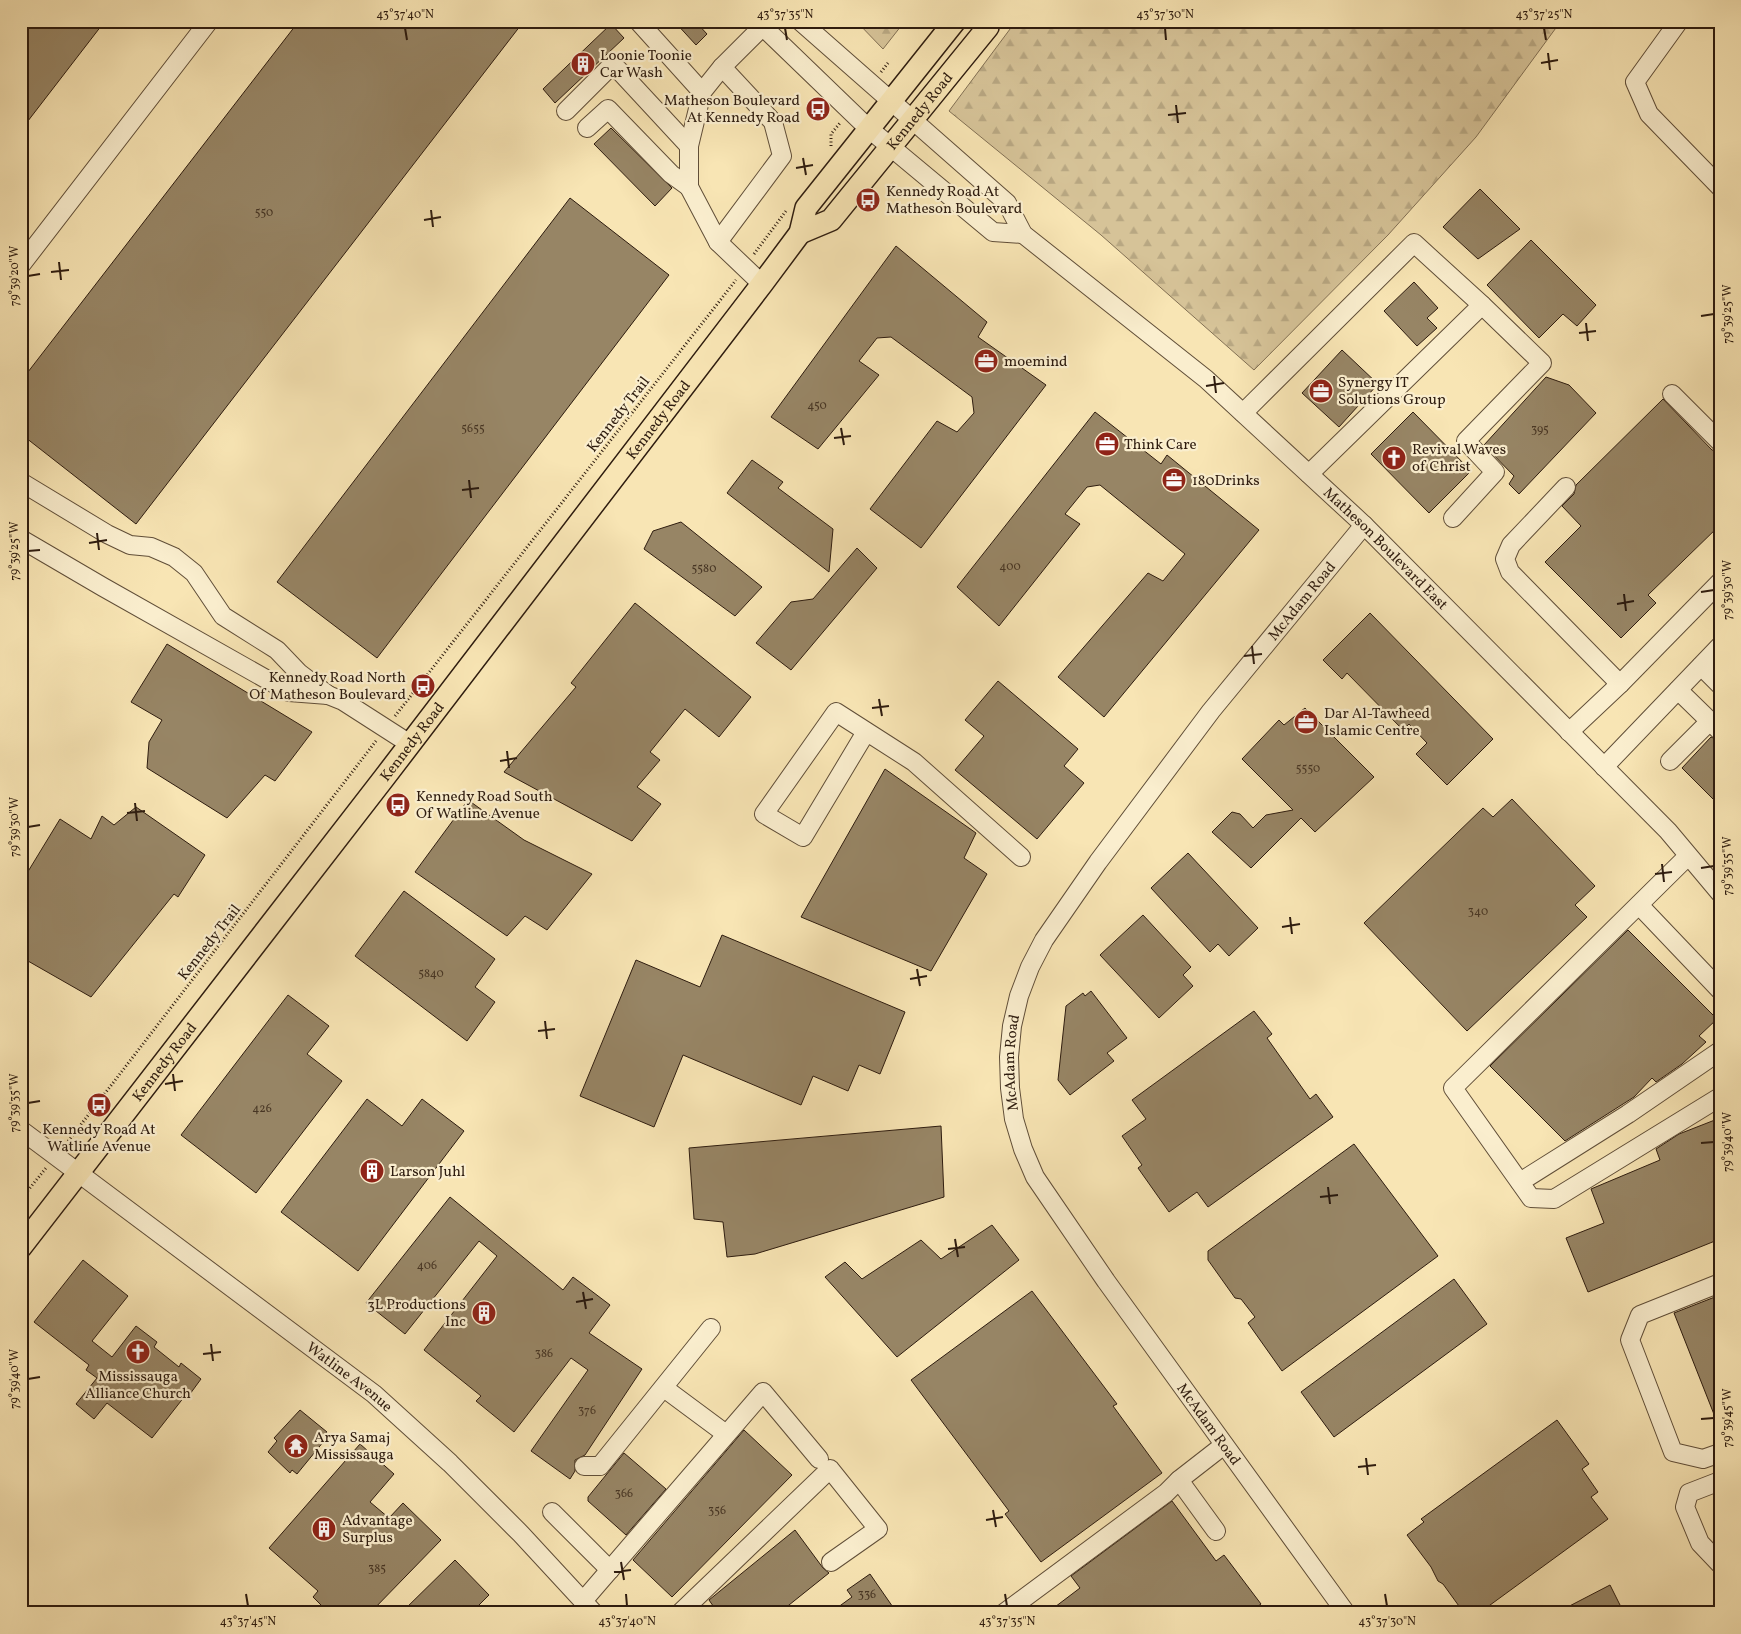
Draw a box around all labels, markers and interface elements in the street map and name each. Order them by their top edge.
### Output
text: 43°37'40"N [376,7,434,23]
text: 43°37'35"N [757,7,813,23]
text: 43°37'30"N [1136,7,1194,23]
text: 43°37'25"N [1516,7,1572,23]
place label: Loonie Toonie Car Wash [600,46,692,84]
building icon: Loonie Toonie Car Wash [570,51,596,77]
street label: Kennedy Road [883,69,959,155]
place label: Matheson Boulevard At Kennedy Road [664,91,800,129]
bus stop icon: Matheson Boulevard At Kennedy Road [805,96,831,122]
place label: Kennedy Road At Matheson Boulevard [886,182,1022,220]
bus stop icon: Kennedy Road At Matheson Boulevard [855,187,881,213]
house number: 550 [255,205,273,221]
text: 79°39'20"W [7,246,23,306]
text: 79°39'25"W [1720,284,1736,344]
office icon: moemind [973,348,999,374]
place label: moemind [1004,352,1068,373]
street label: Kennedy Trail [583,372,656,457]
place label: Synergy IT Solutions Group [1338,373,1445,411]
street label: Kennedy Road [622,377,696,465]
office icon: Synergy IT Solutions Group [1308,378,1334,404]
house number: 450 [807,398,827,414]
house number: 5655 [461,421,485,437]
house number: 395 [1531,422,1549,438]
office icon: Think Care [1094,431,1120,457]
place label: Think Care [1124,435,1197,456]
place label: Revival Waves of Christ [1412,440,1506,478]
church icon: Revival Waves of Christ [1381,445,1407,471]
office icon: 180Drinks [1161,467,1187,493]
place label: 180Drinks [1192,471,1260,492]
street label: Matheson Boulevard East [1318,483,1452,616]
text: 79°39'25"W [7,521,23,581]
street label: McAdam Road [1264,558,1342,646]
house number: 400 [999,559,1021,575]
text: 79°39'30"W [1720,560,1736,620]
house number: 5580 [692,561,716,577]
place label: Kennedy Road North Of Matheson Boulevard [249,668,406,706]
bus stop icon: Kennedy Road North Of Matheson Boulevard [410,673,436,699]
street label: Kennedy Road [376,698,450,786]
place label: Dar Al-Tawheed Islamic Centre [1324,704,1430,742]
office icon: Dar Al-Tawheed Islamic Centre [1293,709,1319,735]
house number: 5550 [1296,761,1320,777]
place label: Kennedy Road South Of Watline Avenue [416,787,553,825]
bus stop icon: Kennedy Road South Of Watline Avenue [385,792,411,818]
text: 79°39'30"W [7,797,23,857]
text: 79°39'35"W [1720,836,1736,896]
street label: Kennedy Trail [174,900,247,985]
house number: 340 [1468,904,1488,920]
house number: 5840 [418,966,444,982]
street label: McAdam Road [1000,1013,1026,1112]
street label: Kennedy Road [128,1019,203,1107]
text: 79°39'35"W [7,1073,23,1133]
bus stop icon: Kennedy Road At Watline Avenue [86,1092,112,1118]
house number: 426 [252,1101,272,1117]
text: 79°39'40"W [1720,1112,1736,1172]
place label: Kennedy Road At Watline Avenue [42,1120,156,1158]
building icon: Larson Juhl [359,1158,385,1184]
place label: Larson Juhl [390,1162,465,1183]
house number: 406 [417,1258,437,1274]
place label: 3L Productions Inc [367,1295,466,1333]
building icon: 3L Productions Inc [471,1300,497,1326]
street label: Watline Avenue [301,1338,396,1418]
church icon: Mississauga Alliance Church [125,1339,151,1365]
house number: 386 [535,1346,553,1362]
text: 79°39'40"W [7,1349,23,1409]
place label: Mississauga Alliance Church [85,1367,191,1405]
street label: McAdam Road [1171,1380,1245,1470]
text: 79°39'45"W [1720,1389,1736,1447]
house number: 376 [578,1403,596,1419]
place label: Arya Samaj Mississauga [314,1428,394,1466]
temple icon: Arya Samaj Mississauga [283,1433,309,1459]
house number: 366 [615,1486,633,1502]
house number: 356 [708,1503,726,1519]
place label: Advantage Surplus [342,1511,413,1549]
building icon: Advantage Surplus [311,1516,337,1542]
house number: 385 [368,1561,386,1577]
house number: 336 [858,1587,876,1603]
text: 43°37'45"N [220,1614,276,1630]
text: 43°37'40"N [598,1614,656,1630]
text: 43°37'35"N [979,1614,1035,1630]
text: 43°37'30"N [1358,1614,1416,1630]

